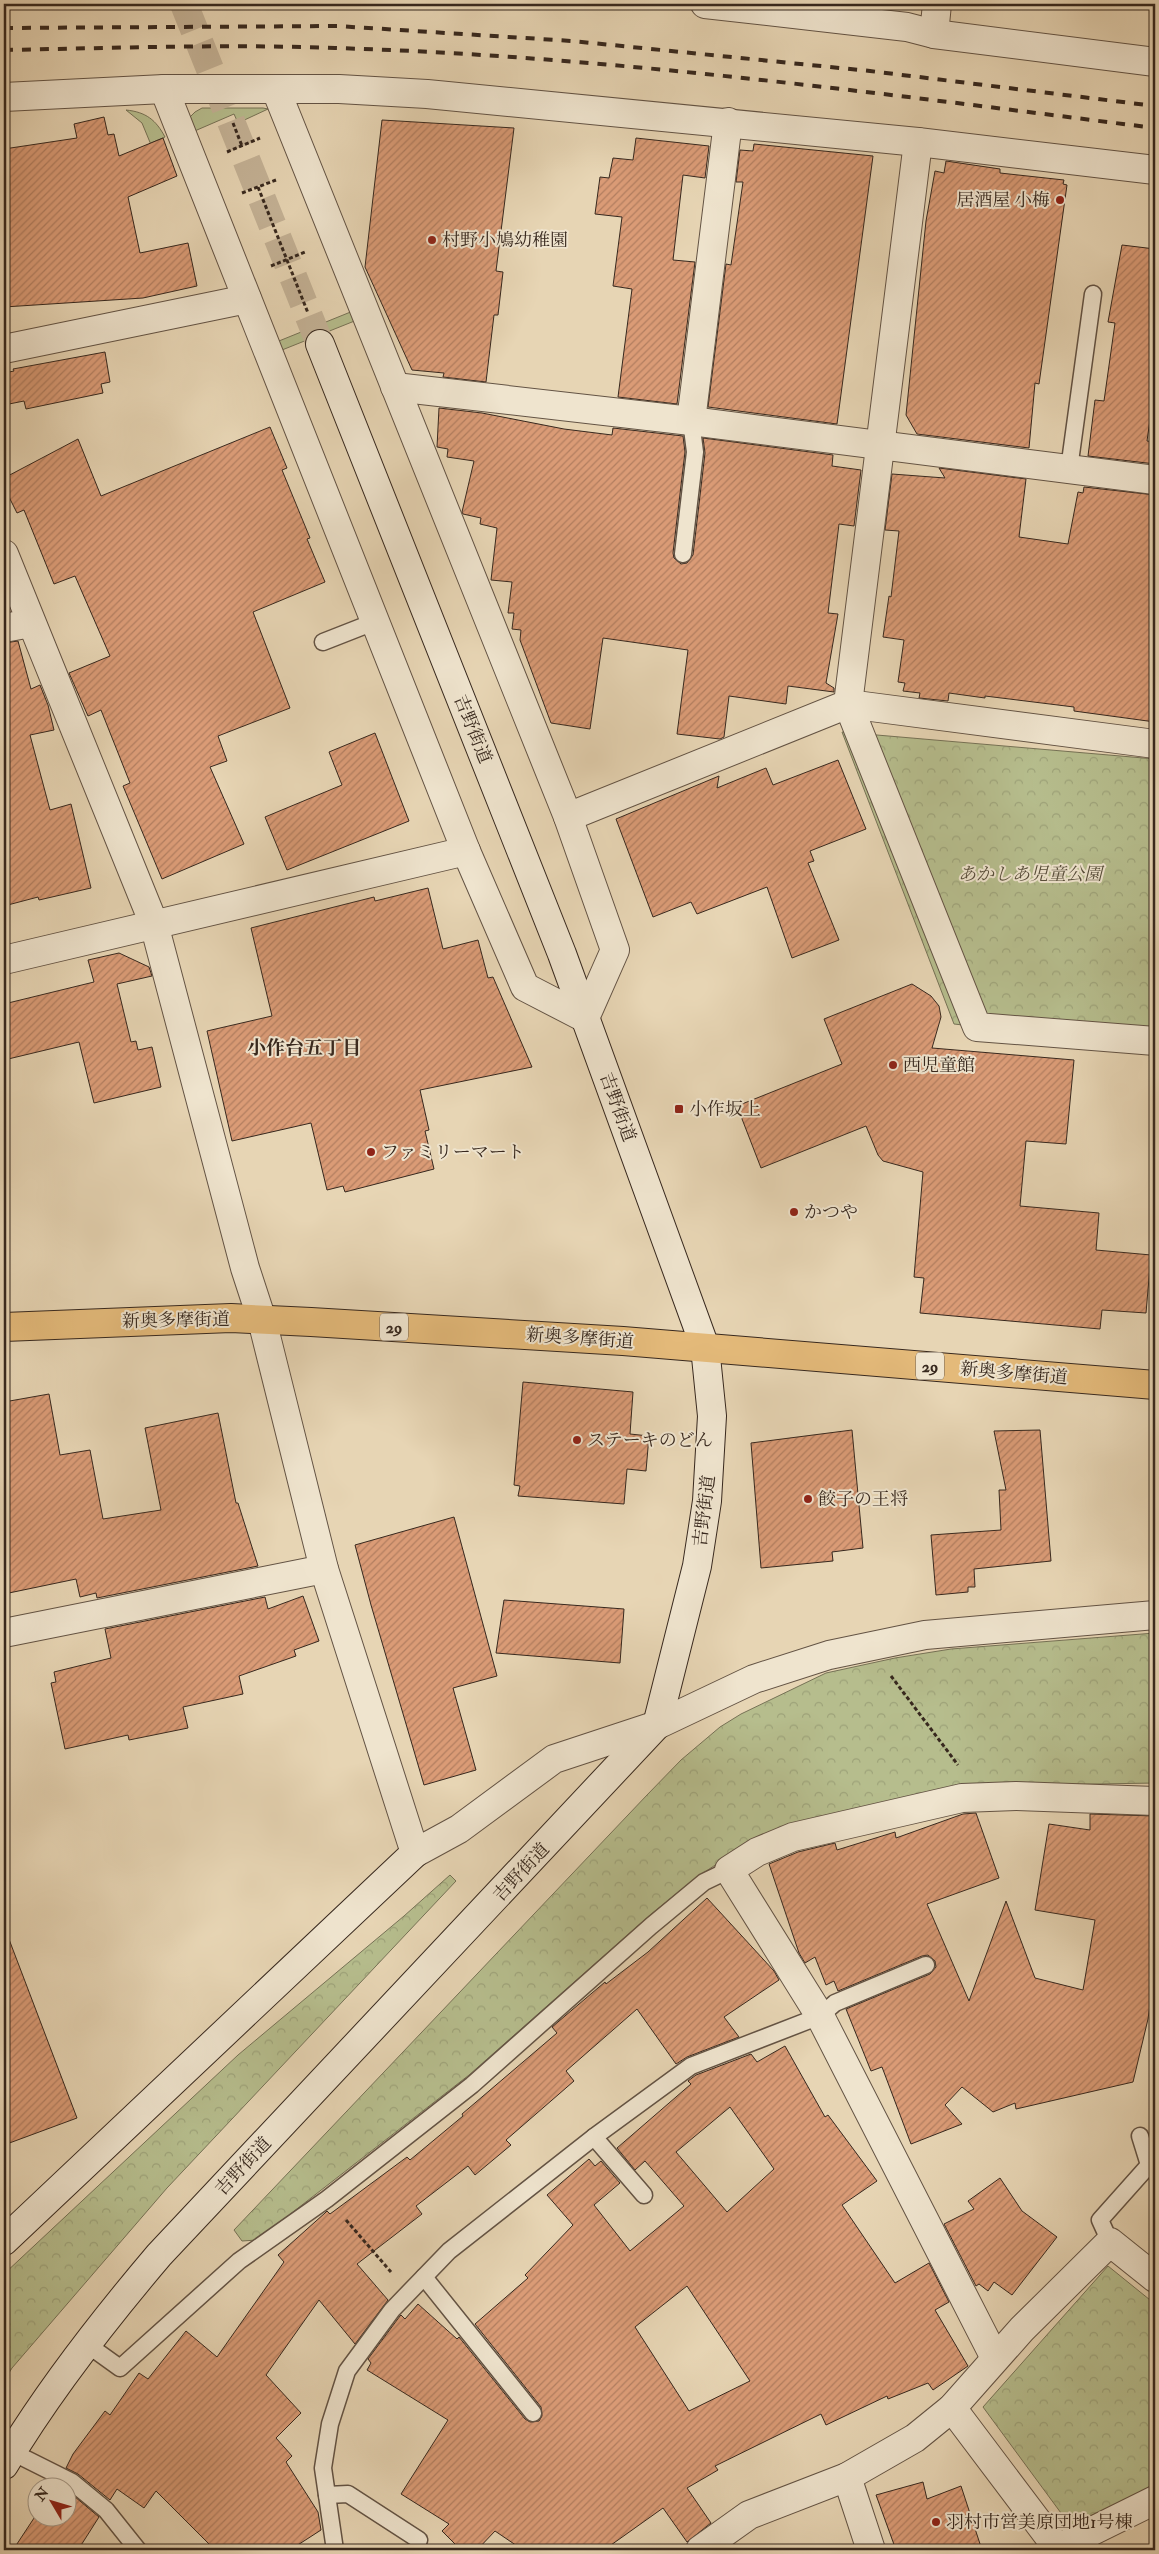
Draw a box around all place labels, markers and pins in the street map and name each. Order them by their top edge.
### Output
place label: 居酒屋 小梅 [956,189,1050,212]
marker: 居酒屋 小梅 [1054,194,1066,206]
place label: 村野小鳩幼稚園 [442,229,568,252]
marker: 村野小鳩幼稚園 [426,234,438,246]
place label: 西児童館 [903,1054,975,1077]
marker: 西児童館 [887,1059,899,1071]
place label: 小作坂上 [689,1098,761,1121]
marker: 小作坂上 [673,1103,685,1115]
place label: ファミリーマート [381,1141,525,1164]
marker: ファミリーマート [365,1146,377,1158]
place label: かつや [804,1201,858,1224]
marker: かつや [788,1206,800,1218]
place label: ステーキのどん [587,1429,713,1452]
marker: ステーキのどん [571,1434,583,1446]
place label: 餃子の王将 [818,1488,908,1511]
marker: 餃子の王将 [802,1493,814,1505]
place label: 羽村市営美原団地1号棟 [946,2511,1132,2534]
marker: 羽村市営美原団地1号棟 [930,2516,942,2528]

